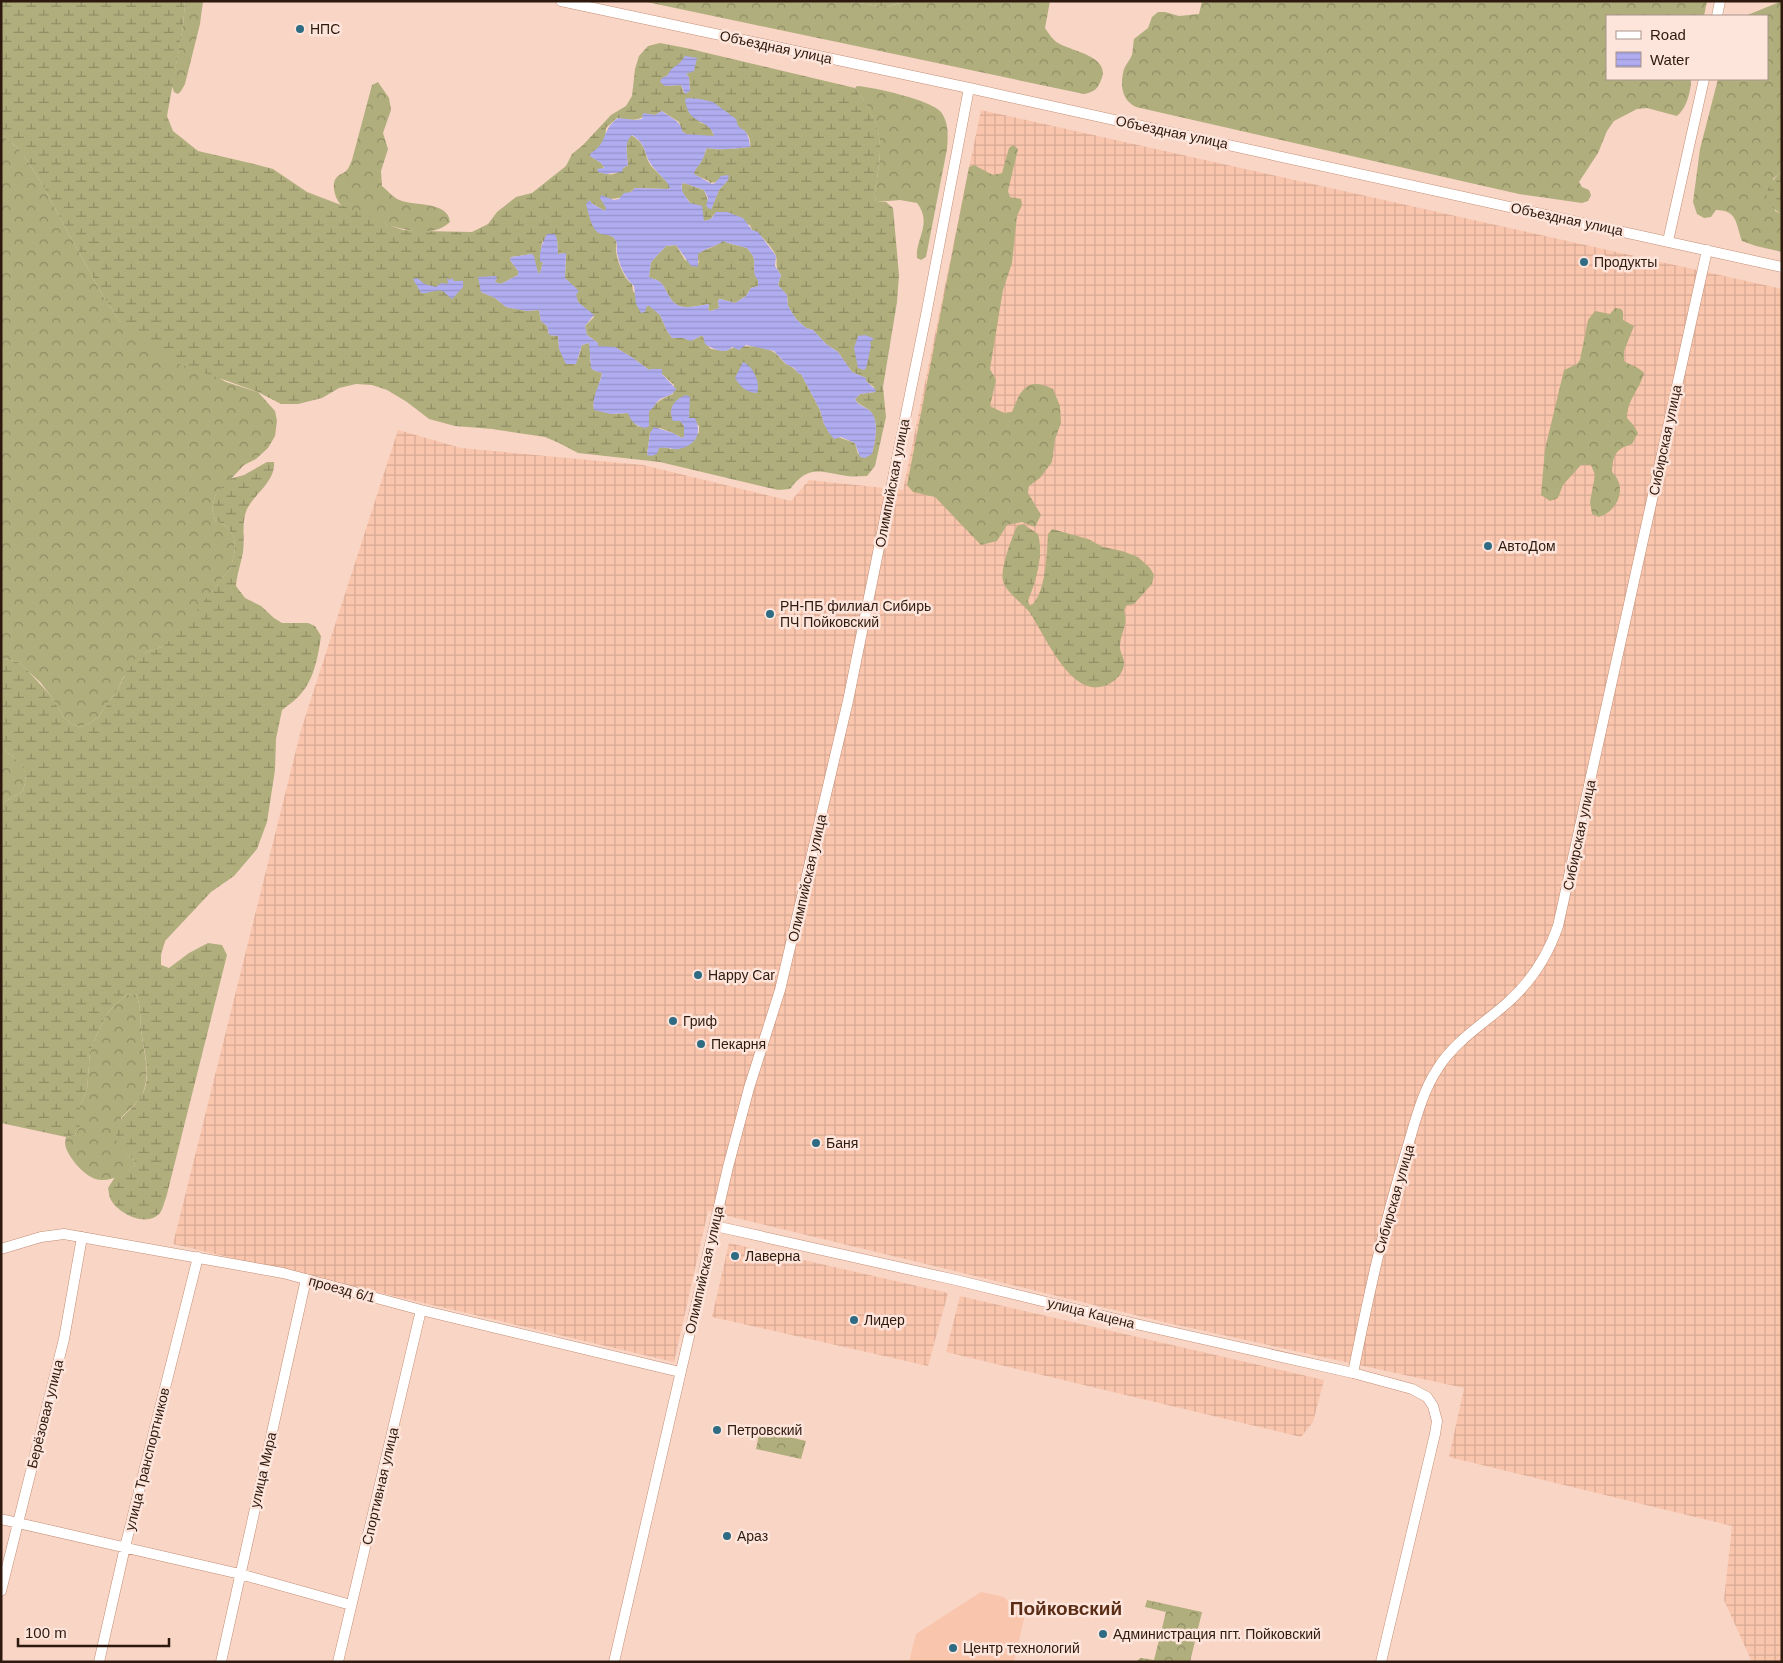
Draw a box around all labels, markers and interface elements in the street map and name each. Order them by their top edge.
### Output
legend [1606,15,1768,80]
place label: НПС [310,21,340,37]
marker: НПС [294,23,306,35]
text: Road [1650,26,1686,43]
street label: Объездная улица [718,27,834,67]
text: Water [1650,51,1689,68]
street label: Объездная улица [1114,112,1230,152]
street label: Объездная улица [1509,199,1625,239]
place label: Продукты [1594,254,1657,270]
marker: Продукты [1578,256,1590,268]
street label: Сибирская улица [1645,383,1685,497]
street label: Олимпийская улица [872,417,912,549]
place label: АвтоДом [1498,538,1556,554]
marker: АвтоДом [1482,540,1494,552]
place label: РН-ПБ филиал Сибирь ПЧ Пойковский [780,598,931,630]
marker: РН-ПБ филиал Сибирь ПЧ Пойковский [764,608,776,620]
street label: Сибирская улица [1559,778,1599,892]
street label: Олимпийская улица [784,812,830,943]
place label: Happy Car [708,967,775,983]
marker: Happy Car [692,969,704,981]
place label: Гриф [683,1013,717,1029]
marker: Гриф [667,1015,679,1027]
place label: Пекарня [711,1036,766,1052]
marker: Пекарня [695,1038,707,1050]
place label: Баня [826,1135,858,1151]
marker: Баня [810,1137,822,1149]
street label: Сибирская улица [1371,1142,1417,1255]
street label: Олимпийская улица [681,1204,727,1335]
place label: Лаверна [745,1248,801,1264]
marker: Лаверна [729,1250,741,1262]
street label: проезд 6/1 [307,1272,377,1306]
street label: улица Кацена [1046,1294,1137,1332]
place label: Лидер [864,1312,905,1328]
marker: Лидер [848,1314,860,1326]
street label: Берёзовая улица [24,1358,66,1470]
street label: улица Транспортников [121,1386,173,1532]
place label: Петровский [727,1422,802,1438]
marker: Петровский [711,1424,723,1436]
street label: Спортивная улица [359,1425,401,1546]
street label: улица Мира [246,1430,280,1510]
place label: Араз [737,1528,768,1544]
marker: Араз [721,1530,733,1542]
district label: Пойковский [1010,1598,1122,1619]
scale bar [18,1616,169,1648]
text: 100 m [25,1624,67,1641]
place label: Администрация пгт. Пойковский [1113,1626,1321,1642]
marker: Администрация пгт. Пойковский [1097,1628,1109,1640]
place label: Центр технологий [963,1640,1080,1656]
marker: Центр технологий [947,1642,959,1654]

